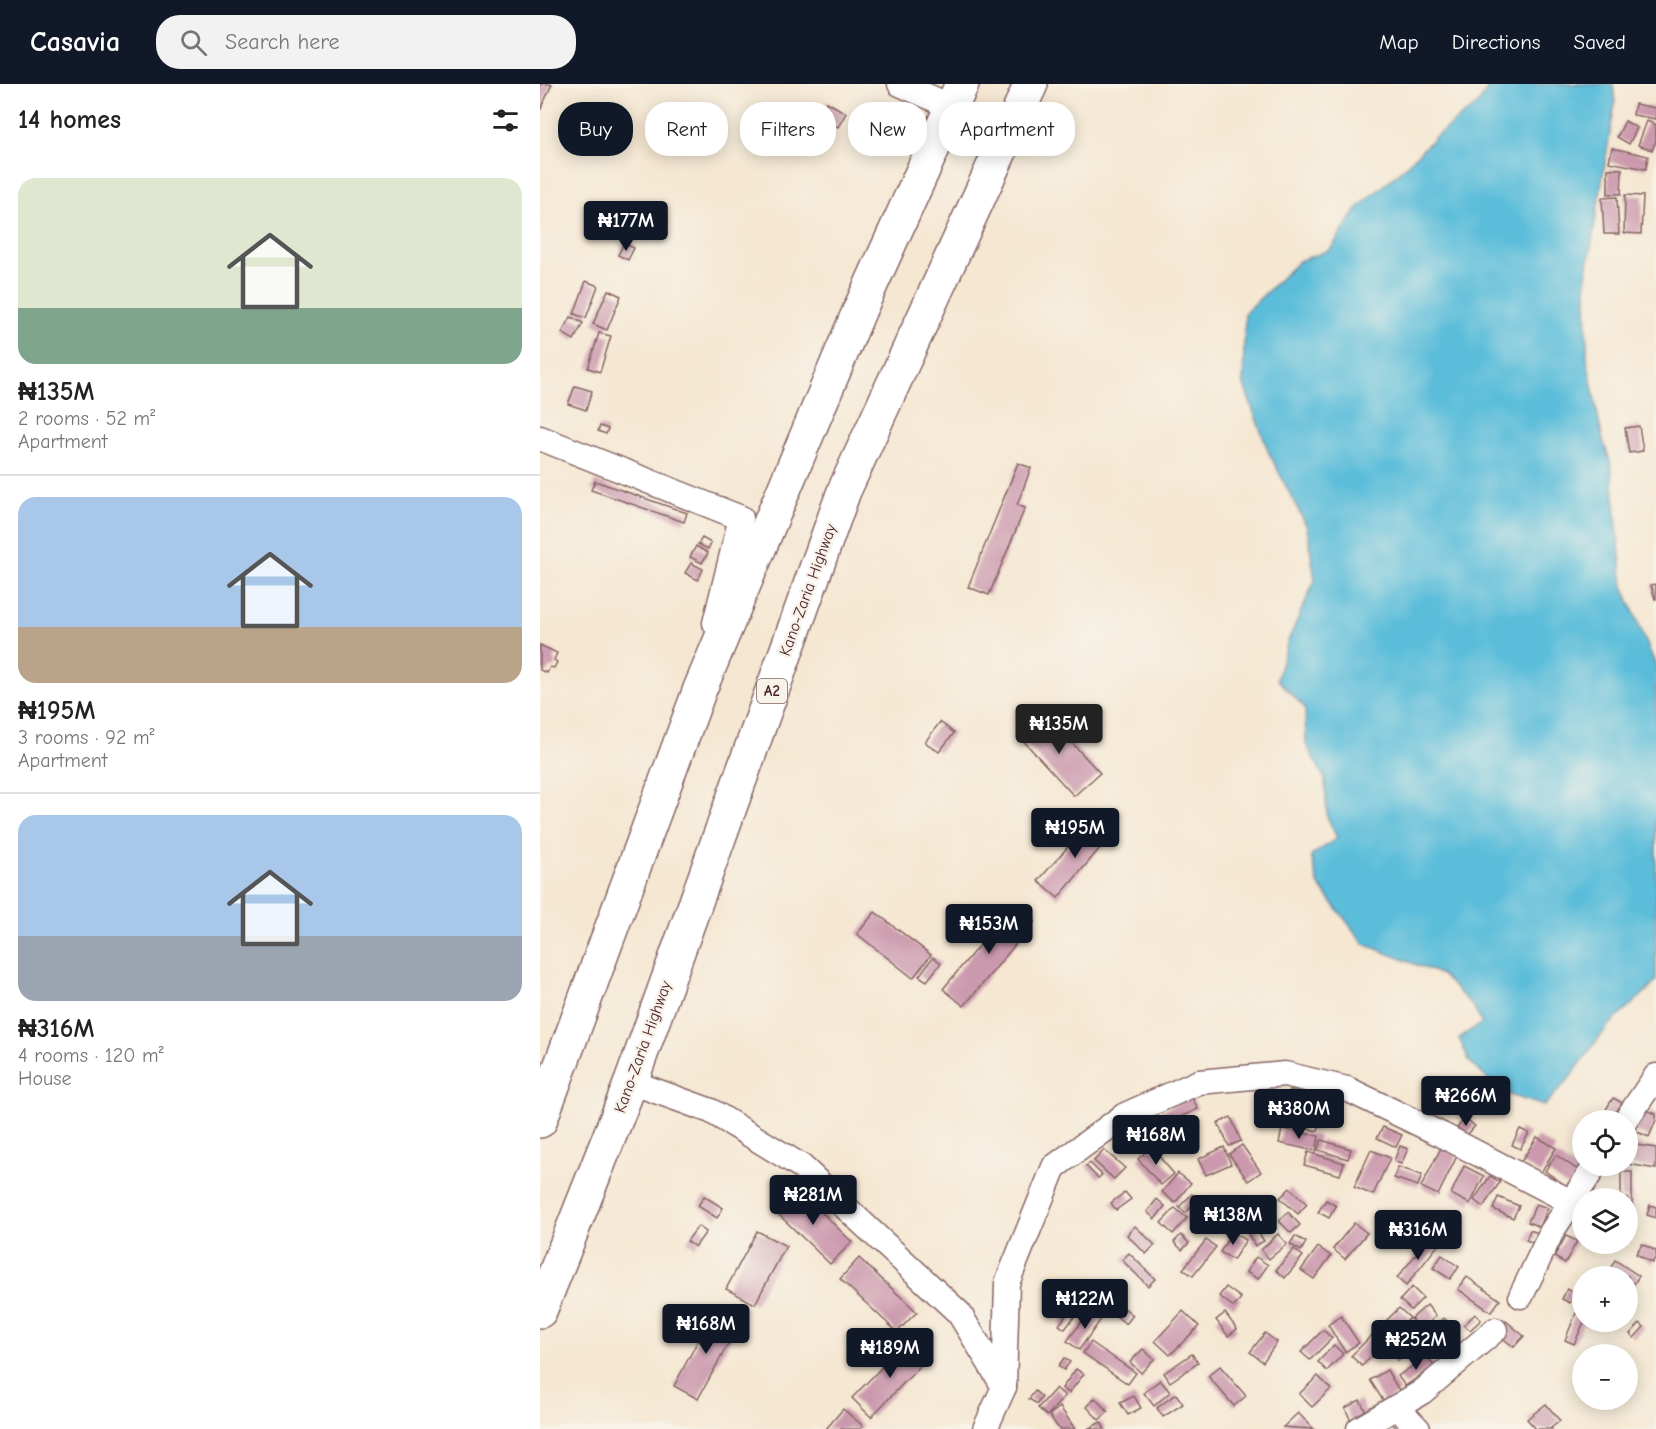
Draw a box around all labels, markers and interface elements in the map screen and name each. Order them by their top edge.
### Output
search box [156,15,576,69]
text: Casavia [30,26,120,58]
icon: search [177,26,210,59]
text: Search here [225,29,340,55]
text: Map [1379,30,1419,54]
text: Directions [1452,30,1541,54]
text: Saved [1574,30,1626,54]
chip: Buy [558,102,633,156]
chip: Rent [645,102,728,156]
chip: Filters [740,102,836,156]
chip: New [848,102,927,156]
chip: Apartment [939,102,1075,156]
icon: filters [489,104,522,137]
text: 14 homes [18,105,121,135]
pin: ₦177M [584,201,668,252]
text: ₦177M [598,209,654,232]
icon: home [216,217,324,325]
text: ₦135M [18,377,95,407]
text: 2 rooms · 52 m² [18,407,155,430]
text: Apartment [18,430,108,453]
street label: Kano-Zaria Highway [776,521,841,658]
icon: home [216,536,324,644]
road number: A2 [757,679,787,703]
text: ₦195M [18,696,95,726]
pin: ₦135M [1017,704,1101,755]
text: ₦135M [1030,712,1088,735]
text: 3 rooms · 92 m² [18,726,155,749]
text: Apartment [18,749,108,772]
pin: ₦195M [1033,808,1117,859]
text: ₦195M [1045,816,1105,839]
icon: home [216,854,324,962]
pin: ₦153M [947,904,1031,955]
text: ₦153M [960,912,1018,935]
street label: Kano-Zaria Highway [611,978,676,1115]
text: ₦316M [18,1014,94,1044]
text: 4 rooms · 120 m² [18,1044,164,1067]
text: House [18,1067,72,1090]
pin: ₦266M [1424,1076,1508,1127]
text: ₦266M [1435,1084,1497,1107]
pin: ₦380M [1257,1089,1341,1140]
text: ₦380M [1268,1097,1330,1120]
map controls [1572,1110,1638,1410]
button: locate [1572,1110,1638,1176]
pin: ₦168M [1114,1115,1198,1166]
text: ₦168M [1126,1123,1186,1146]
pin: ₦281M [771,1175,855,1226]
text: ₦281M [784,1183,842,1206]
button: layers [1572,1188,1638,1254]
pin: ₦138M [1191,1195,1275,1246]
text: ₦138M [1204,1203,1262,1226]
pin: ₦316M [1376,1210,1460,1261]
text: ₦316M [1389,1218,1447,1241]
button: + [1572,1266,1638,1332]
pin: ₦122M [1043,1279,1127,1330]
text: ₦122M [1056,1287,1114,1310]
pin: ₦168M [664,1304,748,1355]
text: ₦168M [676,1312,736,1335]
pin: ₦252M [1374,1320,1458,1371]
pin: ₦189M [848,1328,932,1379]
text: ₦252M [1385,1328,1447,1351]
text: ₦189M [860,1336,920,1359]
button: − [1572,1344,1638,1410]

